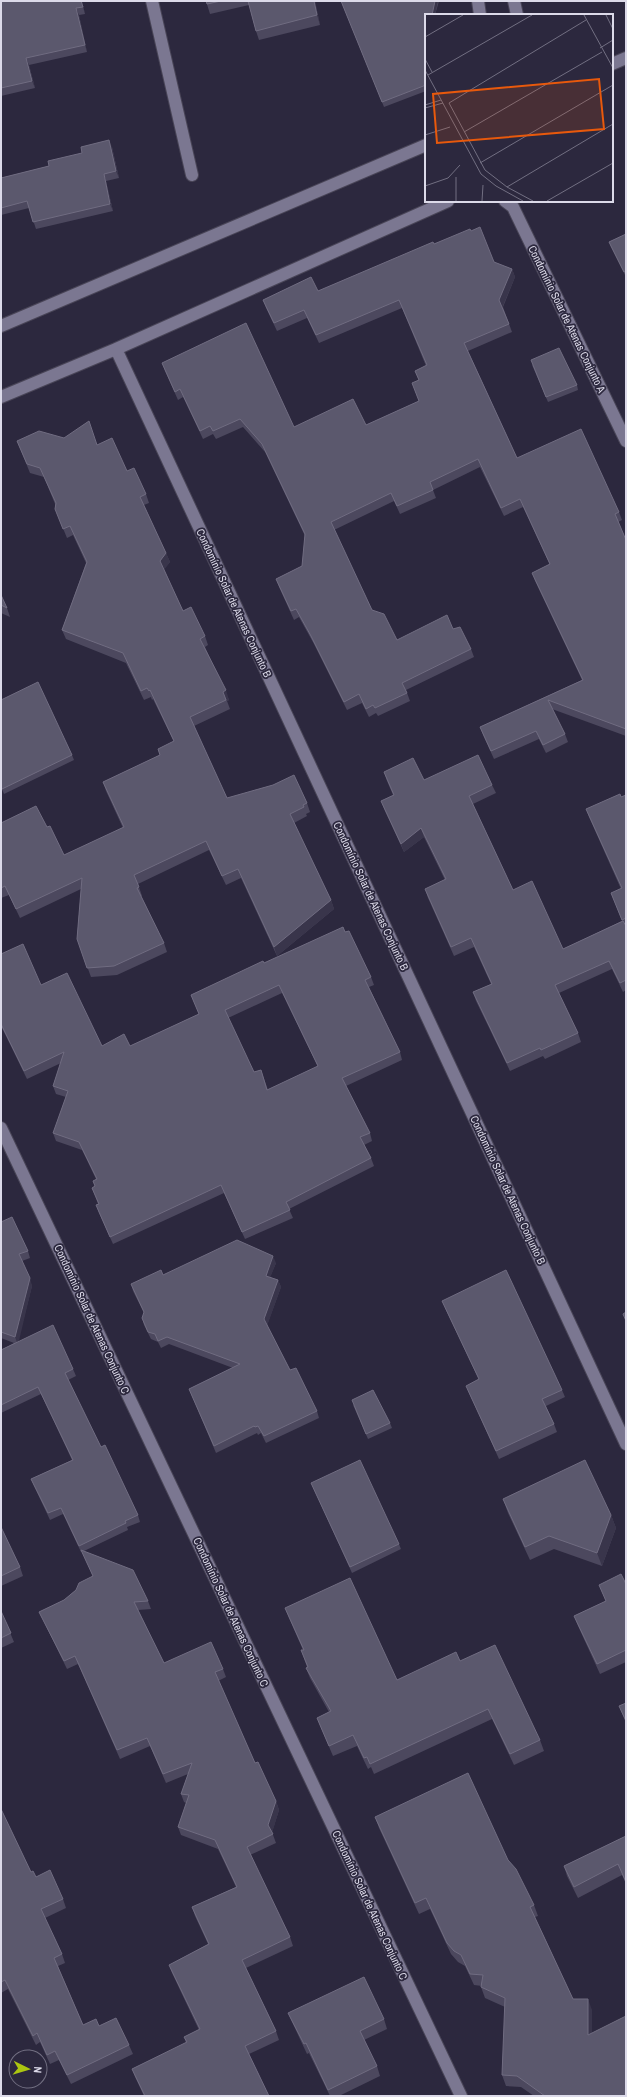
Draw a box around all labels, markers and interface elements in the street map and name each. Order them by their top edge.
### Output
inset map [425,14,613,202]
street label: Condomínio Solar de Atenas Conjunto A [525,243,609,396]
street label: Condomínio Solar de Atenas Conjunto B [193,526,275,680]
street label: Condomínio Solar de Atenas Conjunto B [330,819,412,973]
street label: Condomínio Solar de Atenas Conjunto B [467,1113,549,1267]
street label: Condomínio Solar de Atenas Conjunto C [51,1242,133,1396]
street label: Condomínio Solar de Atenas Conjunto C [190,1535,272,1689]
street label: Condomínio Solar de Atenas Conjunto C [329,1828,411,1982]
north arrow [8,2049,48,2089]
text: N [31,2066,45,2074]

